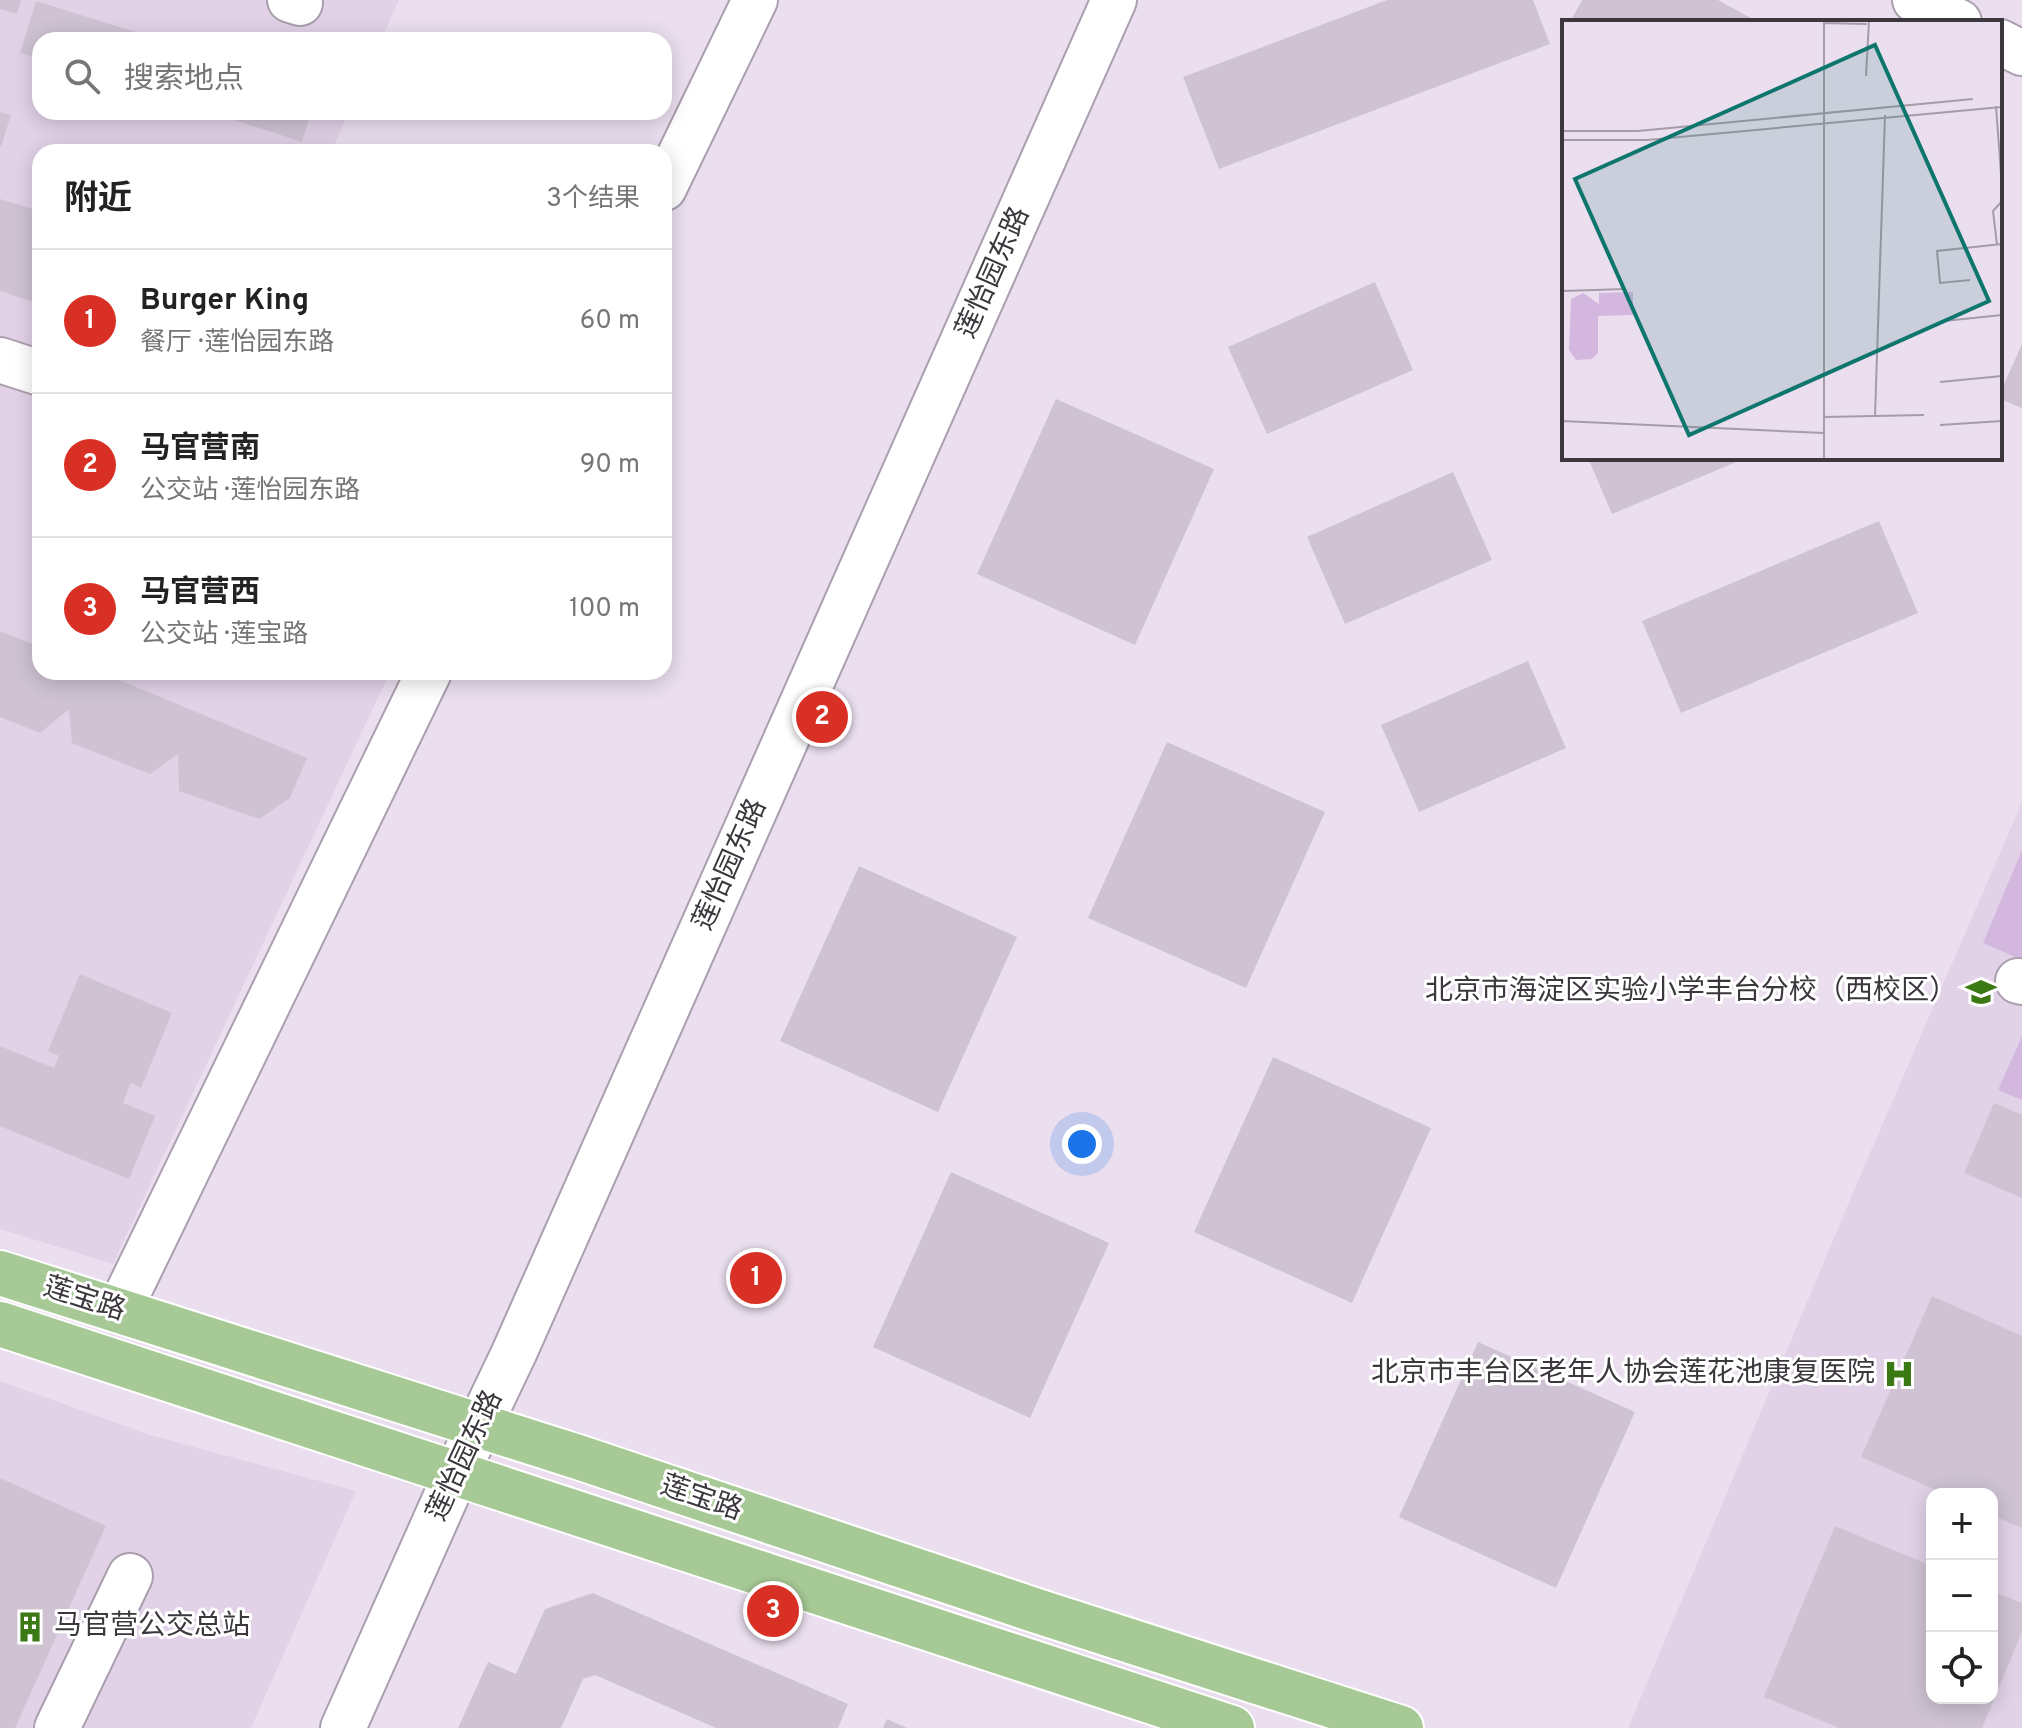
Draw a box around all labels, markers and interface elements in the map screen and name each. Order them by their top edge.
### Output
inset map [1562,20,2002,460]
search box [32,32,672,120]
icon: search [60,54,104,98]
text: 搜索地点 [124,62,244,99]
text: 附近 [64,179,132,222]
text: 3个结果 [546,183,640,216]
street label: 莲怡园东路 [949,202,1039,344]
text: Burger King [140,283,309,320]
text: 1 [85,305,95,338]
text: 60 m [580,305,640,338]
text: 餐厅 · 莲怡园东路 [140,327,334,360]
text: 马官营南 [140,431,260,468]
text: 2 [82,449,98,482]
text: 90 m [580,449,640,482]
text: 公交站 · 莲怡园东路 [140,475,360,508]
text: 马官营西 [140,575,260,612]
text: 3 [82,593,98,626]
text: 100 m [569,593,640,626]
text: 公交站 · 莲宝路 [140,619,308,652]
pin: 2 [796,687,848,747]
street label: 莲怡园东路 [686,794,776,936]
place label: 北京市海淀区实验小学丰台分校（西校区） [1425,974,1957,1010]
school or university icon: 北京市海淀区实验小学丰台分校（西校区） [1964,975,1998,1009]
your location [1062,1124,1102,1164]
pin: 1 [730,1248,782,1308]
street label: 莲宝路 [38,1270,130,1330]
place label: 北京市丰台区老年人协会莲花池康复医院 [1371,1356,1875,1392]
hospital icon: 北京市丰台区老年人协会莲花池康复医院 [1882,1357,1916,1391]
street label: 莲怡园东路 [420,1385,512,1527]
street label: 莲宝路 [655,1468,747,1530]
map controls [1926,1488,1998,1704]
button: + [1926,1488,1998,1560]
button: − [1926,1560,1998,1632]
pin: 3 [747,1581,799,1641]
place label: 马官营公交总站 [54,1609,250,1645]
building icon: 马官营公交总站 [13,1610,47,1644]
button: locate [1926,1632,1998,1704]

